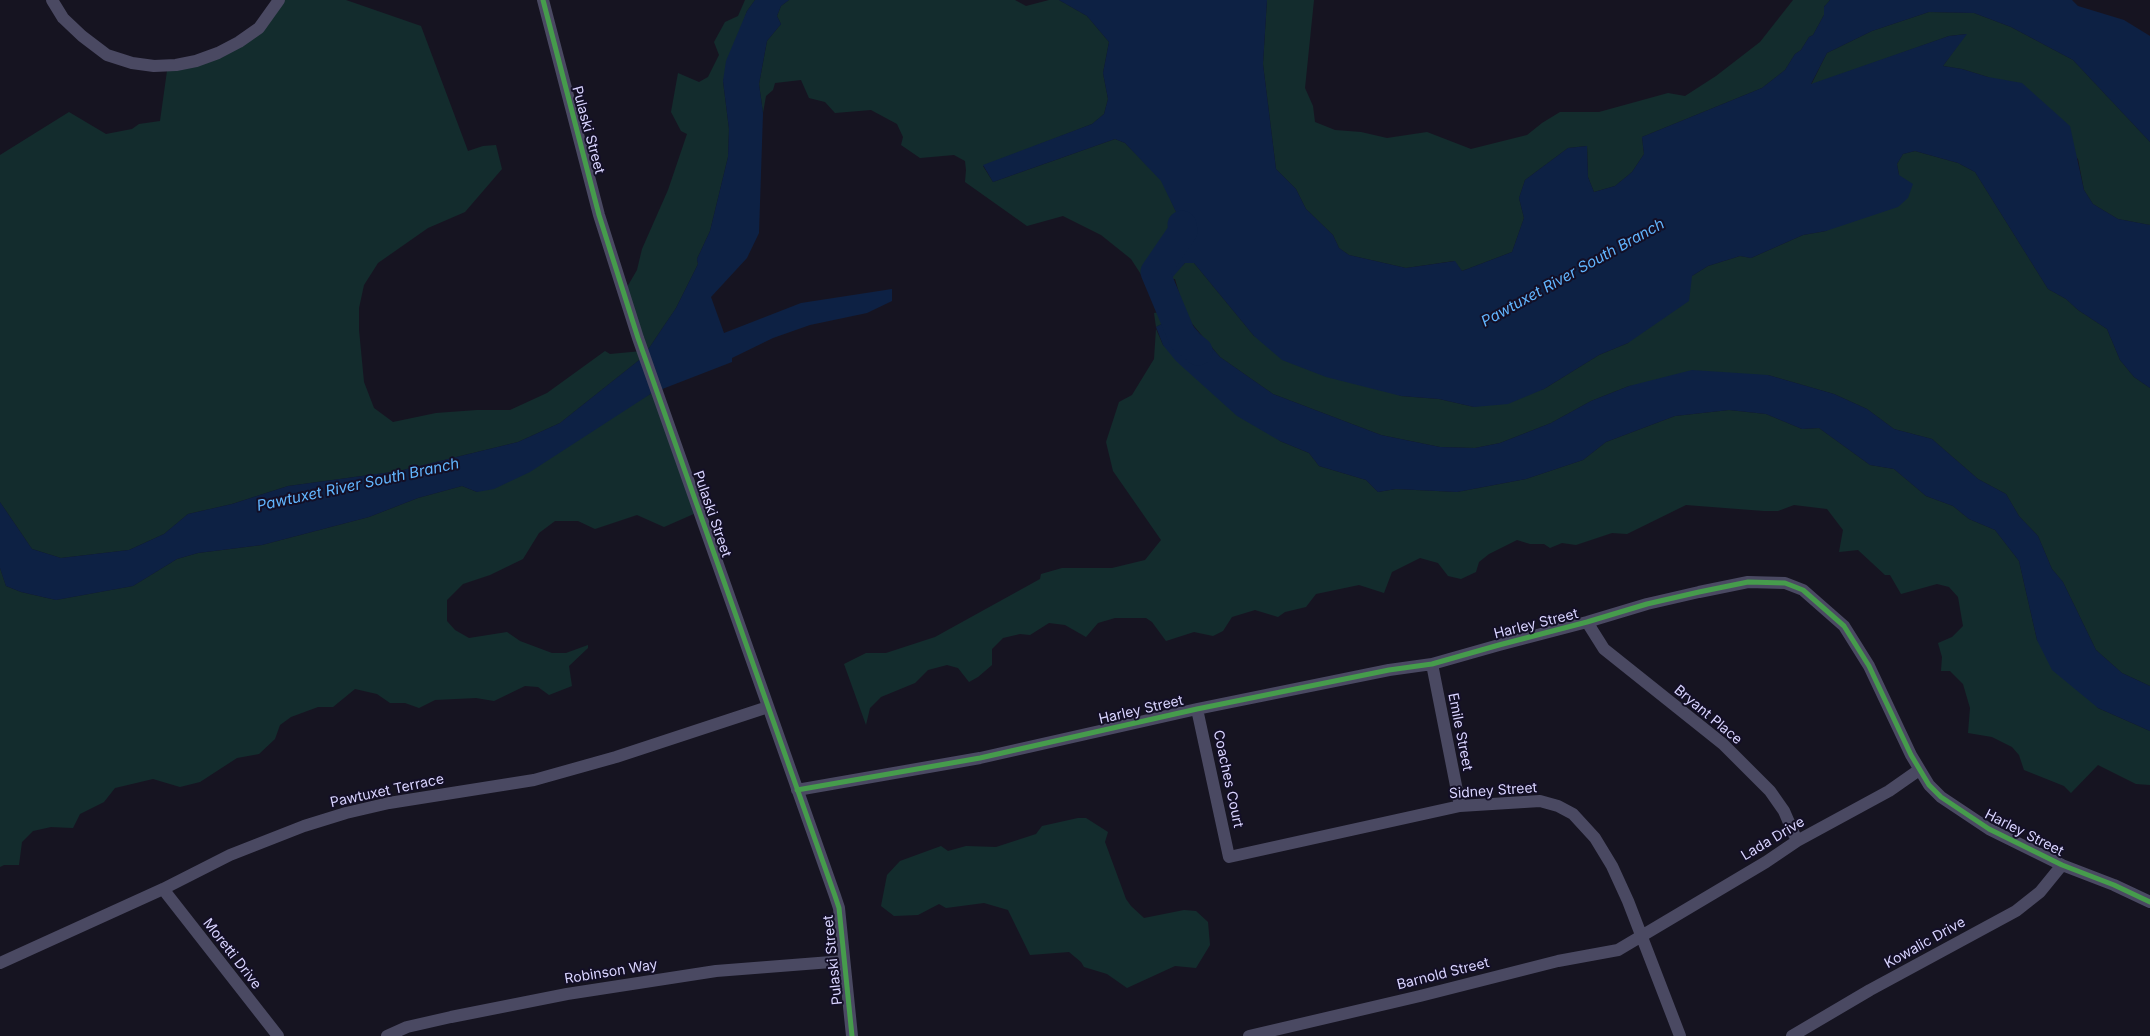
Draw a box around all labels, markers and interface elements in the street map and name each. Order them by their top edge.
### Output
street label: Pulaski Street [568,84,608,176]
water label: Pawtuxet River South Branch [1478,215,1668,331]
water label: Pawtuxet River South Branch [255,455,461,515]
street label: Pulaski Street [689,469,735,559]
street label: Harley Street [1492,605,1580,643]
street label: Bryant Place [1671,682,1745,748]
street label: Harley Street [1097,692,1185,728]
street label: Emile Street [1444,692,1476,772]
street label: Coaches Court [1209,729,1247,829]
street label: Pawtuxet Terrace [329,771,445,811]
street label: Sidney Street [1448,780,1538,802]
street label: Harley Street [1982,806,2066,860]
street label: Lada Drive [1738,814,1808,864]
street label: Pulaski Street [820,914,846,1006]
street label: Kowalic Drive [1882,914,1968,972]
street label: Moretti Drive [199,915,265,993]
street label: Barnold Street [1395,954,1491,994]
street label: Robinson Way [563,956,659,988]

